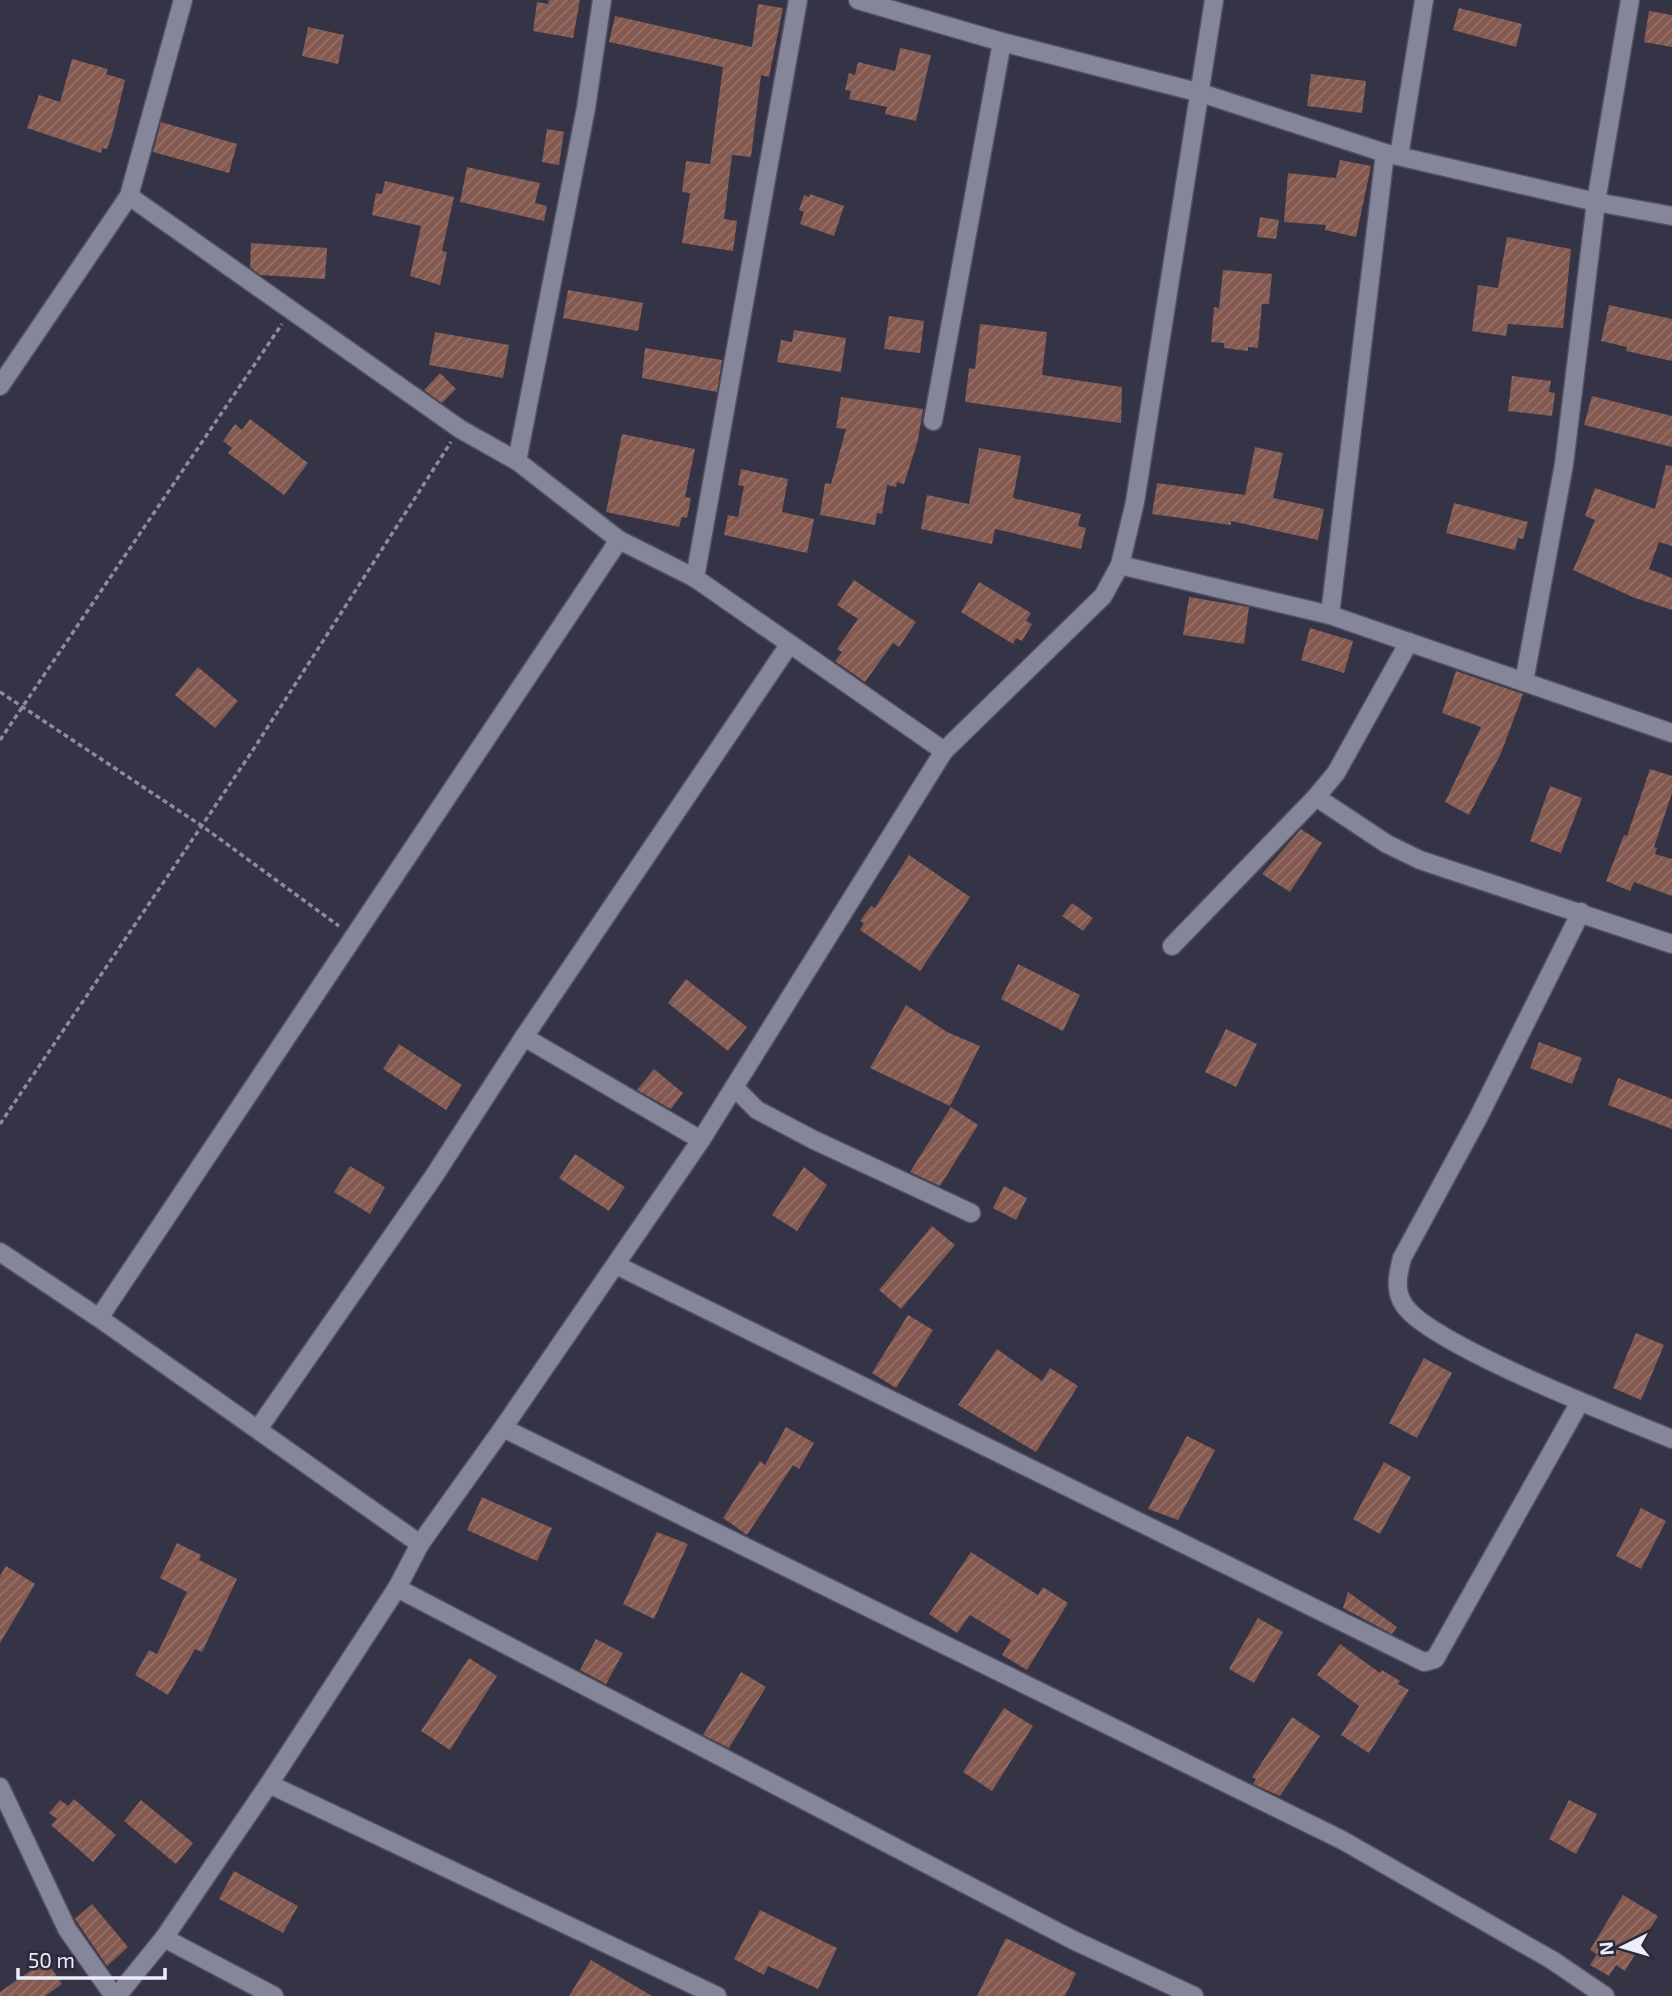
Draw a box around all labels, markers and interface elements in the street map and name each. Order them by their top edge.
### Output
north arrow [1588,1912,1658,1982]
scale bar [18,1937,164,1981]
text: N [1594,1941,1618,1956]
text: 50 m [28,1947,75,1972]

